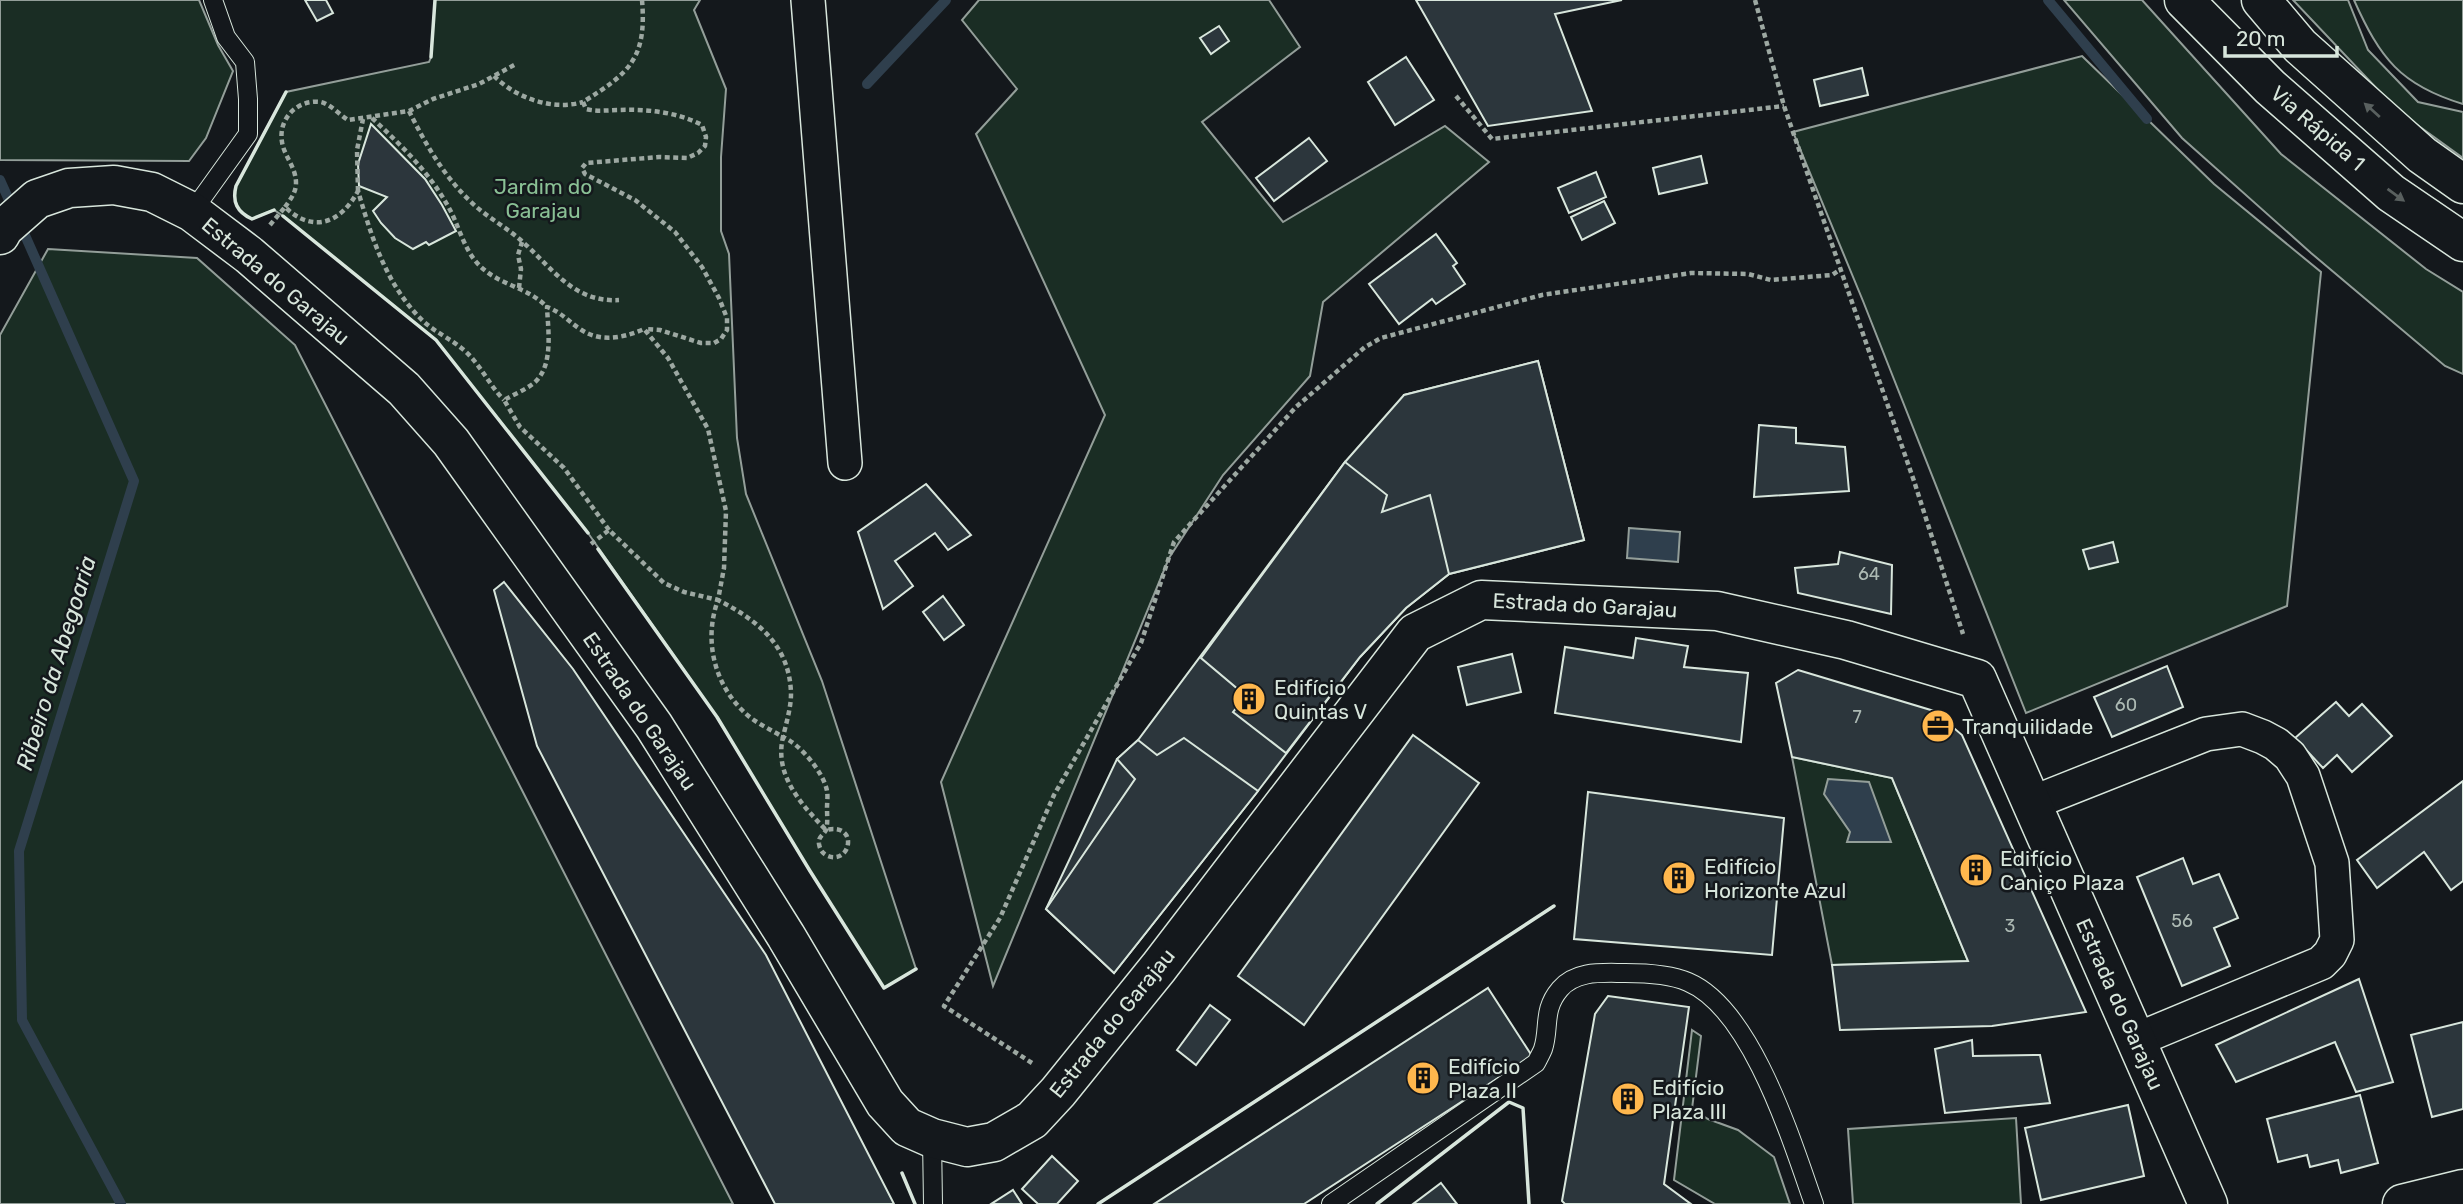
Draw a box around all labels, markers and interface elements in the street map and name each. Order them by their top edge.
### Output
scale bar [2225,14,2337,58]
text: 20 m [2236,26,2285,51]
street label: Via Rápida 1 [2266,80,2370,176]
one-way arrow [2363,102,2381,118]
park label: Jardim do Garajau [494,174,592,223]
one-way arrow [2387,188,2405,202]
street label: Estrada do Garajau [197,212,355,350]
water label: Ribeiro da Abegoaria [10,552,102,774]
house number: 64 [1858,563,1880,585]
street label: Estrada do Garajau [1492,588,1678,622]
street label: Estrada do Garajau [578,627,702,795]
place label: Edifício Quintas V [1274,675,1368,724]
building icon: Edifício Quintas V [1230,680,1268,718]
house number: 60 [2115,694,2137,716]
house number: 7 [1852,706,1862,728]
office icon: Tranquilidade [1919,707,1957,745]
place label: Tranquilidade [1962,714,2093,739]
place label: Edifício Caniço Plaza [2000,846,2125,895]
building icon: Edifício Caniço Plaza [1957,851,1995,889]
place label: Edifício Horizonte Azul [1704,854,1846,903]
building icon: Edifício Horizonte Azul [1660,859,1698,897]
house number: 56 [2171,910,2193,932]
street label: Estrada do Garajau [2071,914,2169,1094]
house number: 3 [2005,915,2015,937]
street label: Estrada do Garajau [1044,943,1180,1103]
place label: Edifício Plaza II [1448,1054,1520,1103]
building icon: Edifício Plaza II [1404,1059,1442,1097]
place label: Edifício Plaza III [1652,1075,1727,1124]
building icon: Edifício Plaza III [1609,1080,1647,1118]

